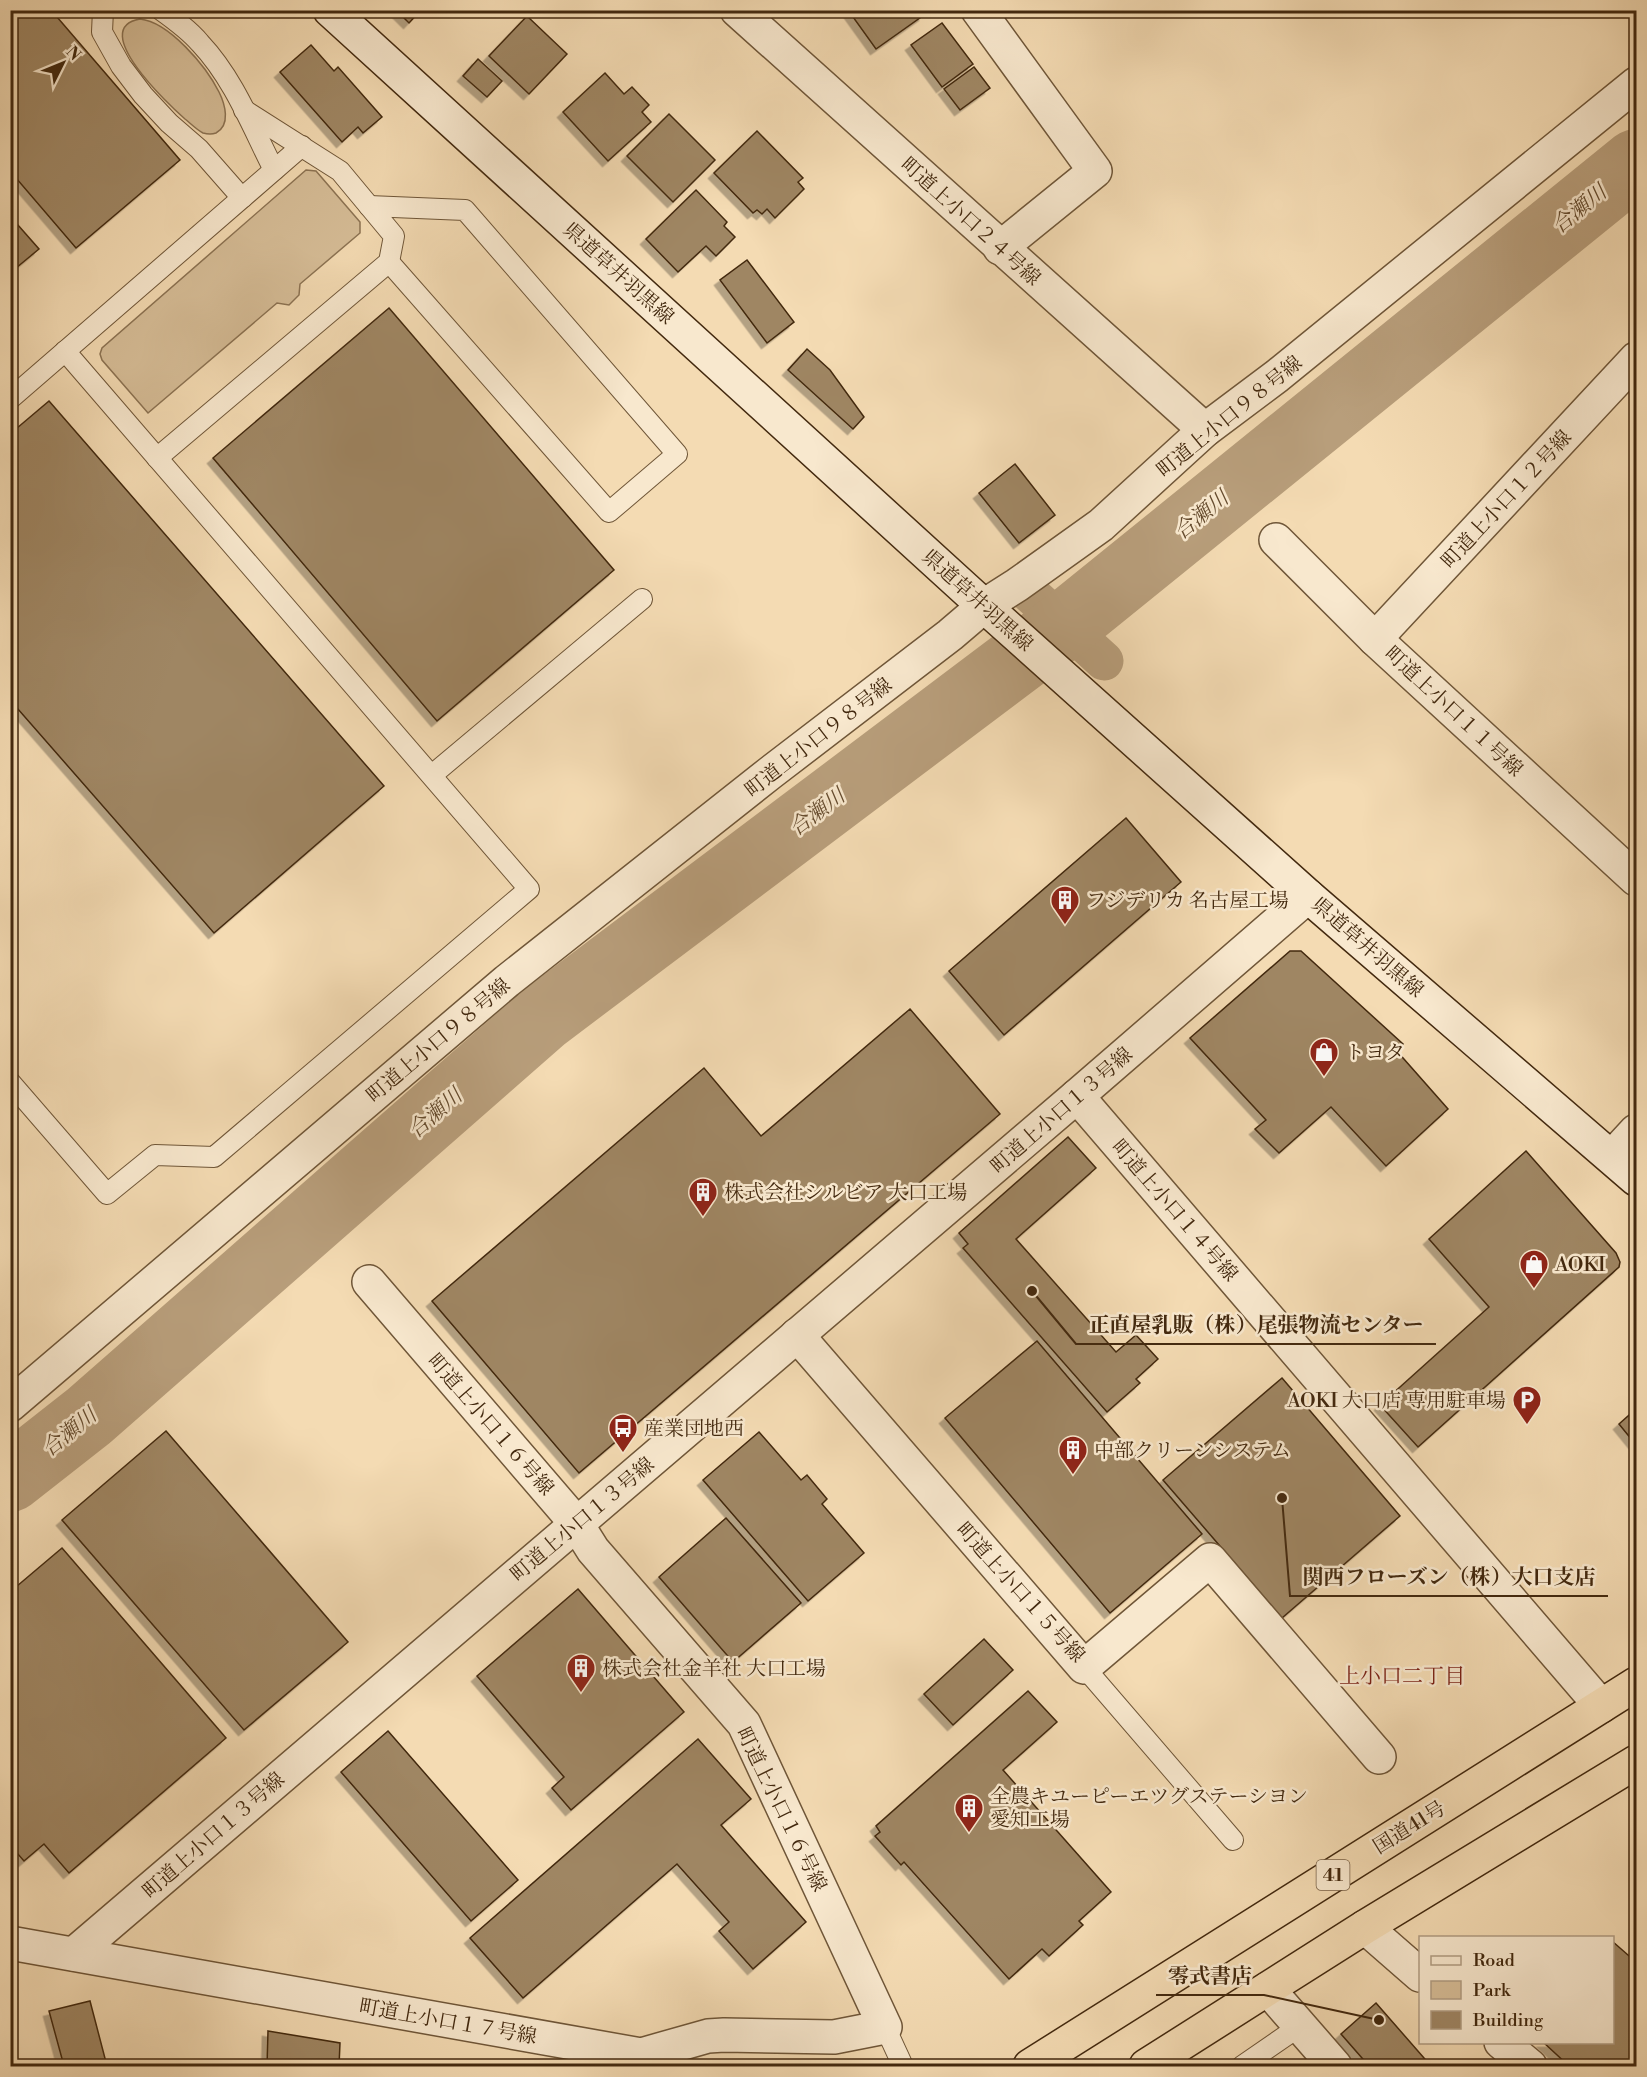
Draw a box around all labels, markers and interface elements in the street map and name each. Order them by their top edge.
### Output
north arrow [33,33,93,93]
text: N [62,42,85,65]
street label: 町道上小口２４号線 [895,153,1045,292]
water label: 合瀬川 [1547,179,1614,240]
street label: 県道草井羽黒線 [558,218,678,330]
street label: 町道上小口９８号線 [1152,351,1308,484]
street label: 町道上小口１２号線 [1437,426,1578,574]
water label: 合瀬川 [1169,485,1236,546]
street label: 県道草井羽黒線 [917,545,1037,657]
street label: 町道上小口１１号線 [1379,642,1527,783]
street label: 町道上小口９８号線 [740,673,898,803]
water label: 合瀬川 [785,782,852,842]
building icon: フジデリカ 名古屋工場 [1049,884,1081,926]
place label: フジデリカ 名古屋工場 [1086,889,1289,914]
street label: 県道草井羽黒線 [1306,893,1428,1003]
street label: 町道上小口９８号線 [362,974,516,1109]
shop icon: トヨタ [1308,1036,1340,1078]
place label: トヨタ [1345,1041,1405,1066]
street label: 町道上小口１３号線 [986,1043,1138,1180]
water label: 合瀬川 [403,1082,469,1144]
street label: 町道上小口１４号線 [1105,1135,1242,1287]
building icon: 株式会社シルビア 大口工場 [687,1176,719,1218]
place label: 株式会社シルビア 大口工場 [724,1181,968,1206]
shop icon: AOKI [1518,1248,1550,1290]
place label: AOKI [1554,1253,1606,1278]
callout: 正直屋乳販（株）尾張物流センター [1076,1305,1436,1344]
text: 正直屋乳販（株）尾張物流センター [1088,1313,1424,1339]
street label: 町道上小口１６号線 [421,1349,558,1501]
parking icon: AOKI 大口店 専用駐車場 [1511,1384,1543,1426]
place label: AOKI 大口店 専用駐車場 [1286,1389,1506,1414]
water label: 合瀬川 [37,1402,104,1463]
bus stop icon: 産業団地西 [607,1412,639,1454]
place label: 産業団地西 [644,1417,744,1442]
building icon: 中部クリーンシステム [1057,1434,1089,1476]
place label: 中部クリーンシステム [1094,1439,1291,1464]
street label: 町道上小口１３号線 [506,1453,660,1588]
street label: 町道上小口１５号線 [950,1518,1089,1668]
callout: 関西フローズン（株）大口支店 [1290,1557,1608,1596]
text: 関西フローズン（株）大口支店 [1303,1565,1595,1591]
building icon: 株式会社金羊社 大口工場 [565,1652,597,1694]
place label: 株式会社金羊社 大口工場 [602,1657,826,1682]
district label: 上小口二丁目 [1339,1664,1465,1690]
street label: 町道上小口１６号線 [730,1723,831,1896]
street label: 町道上小口１３号線 [138,1768,290,1905]
place label: 全農キユーピーエツグステーシヨン 愛知工場 [990,1785,1308,1833]
building icon: 全農キユーピーエツグステーシヨン 愛知工場 [953,1792,985,1834]
street label: 国道41号 [1369,1796,1451,1860]
road number: 41 [1316,1860,1350,1890]
legend [1419,1936,1614,2044]
text: Road [1473,1949,1516,1972]
callout: 零式書店 [1156,1956,1264,1995]
text: 零式書店 [1168,1964,1252,1990]
text: Park [1473,1979,1512,2002]
street label: 町道上小口１７号線 [357,1995,539,2050]
text: Building [1472,2009,1544,2032]

